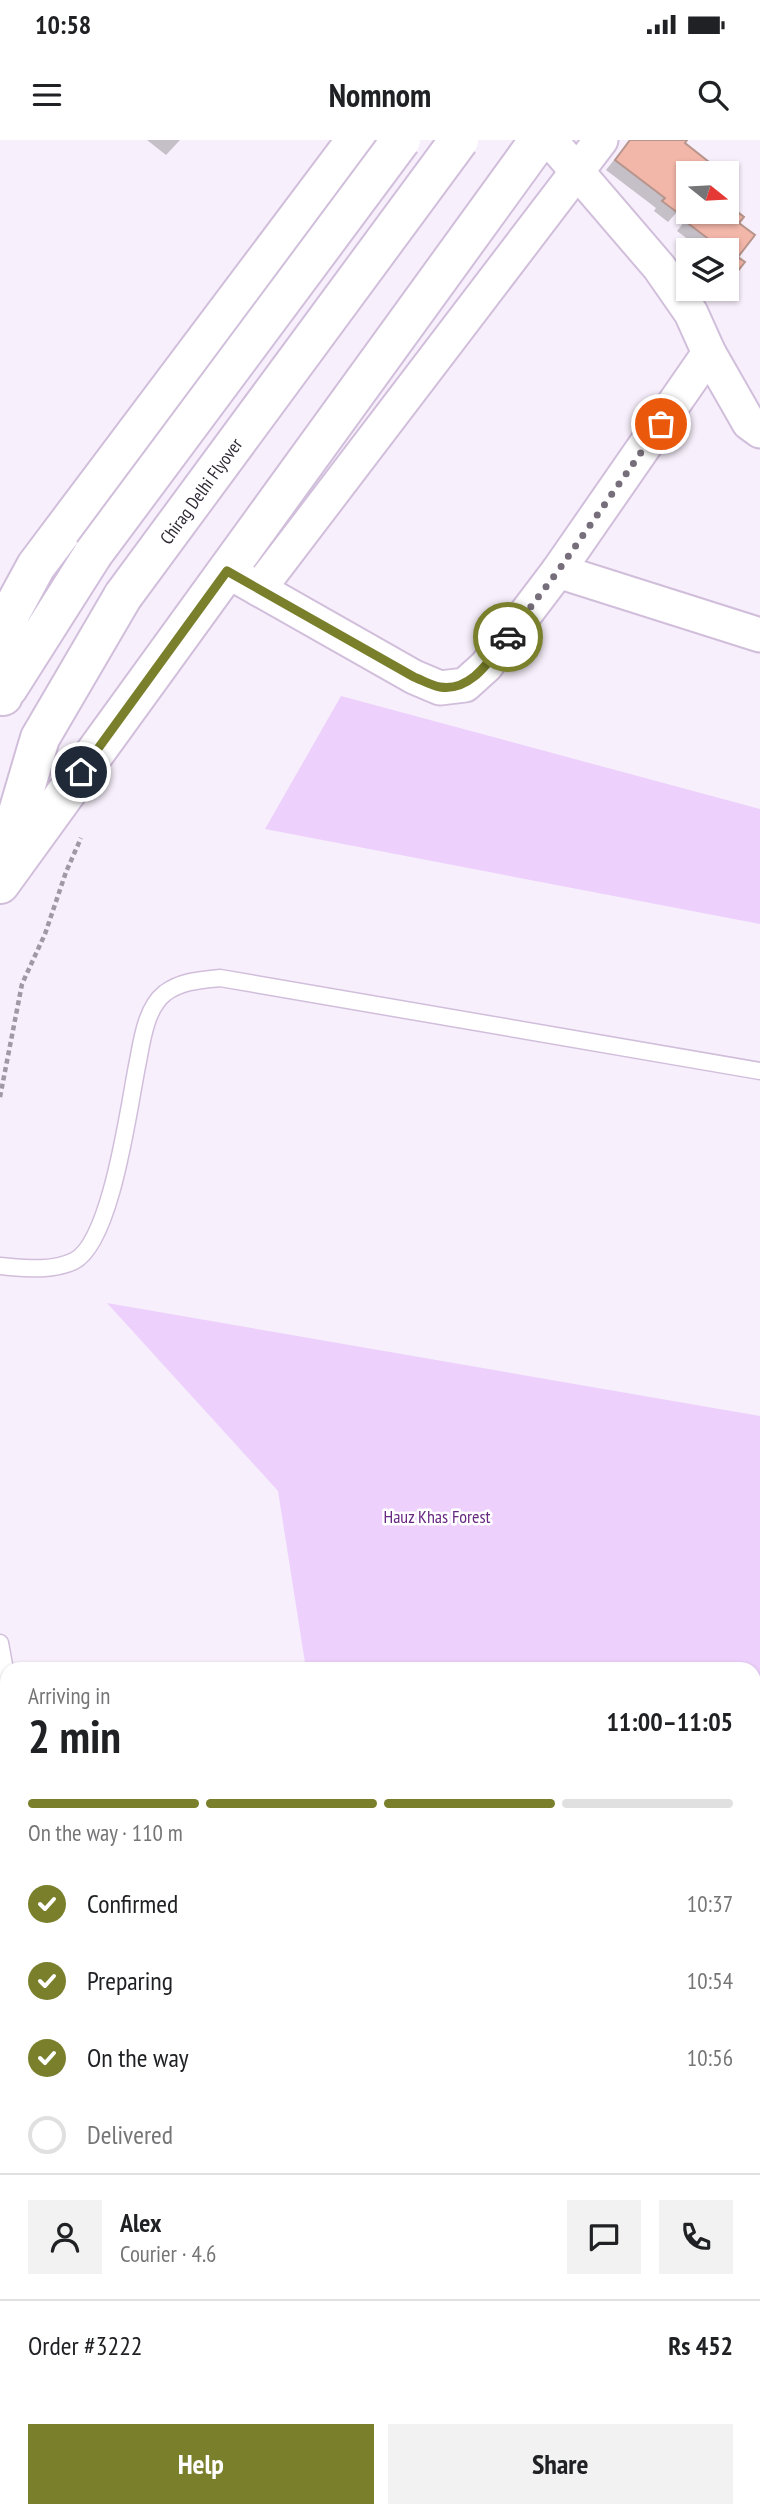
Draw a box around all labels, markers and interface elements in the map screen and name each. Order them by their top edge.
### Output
text: 10:58 [35,8,91,41]
text: Nomnom [329,74,431,116]
icon: menu [28,76,66,114]
icon: search [694,76,732,114]
north arrow [676,161,738,224]
map controls [676,161,739,301]
button: layers [676,238,739,301]
pin [631,394,691,454]
icon: bag [642,405,680,443]
street label: Chirag Delhi Flyover [155,433,247,549]
courier [473,602,543,672]
icon: car [489,618,527,656]
pin [51,742,111,802]
icon: home [62,753,100,791]
park label: Hauz Khas Forest [383,1505,491,1528]
text: Arriving in [28,1681,110,1710]
text: 11:00–11:05 [606,1705,733,1738]
text: 2 min [28,1706,121,1766]
text: On the way · 110 m [28,1818,183,1847]
icon: check [28,1885,66,1923]
text: Confirmed [87,1887,178,1920]
text: 10:37 [687,1889,733,1918]
icon: check [28,1962,66,2000]
text: Preparing [87,1964,173,1997]
text: 10:54 [687,1966,733,1995]
icon: check [28,2039,66,2077]
text: On the way [87,2041,189,2074]
text: 10:56 [687,2043,733,2072]
text: Delivered [87,2118,173,2151]
button: person [28,2200,102,2274]
button: chat [567,2200,641,2274]
button: phone [659,2200,733,2274]
text: Alex [120,2206,161,2239]
text: Courier · 4.6 [120,2239,216,2268]
text: Order #3222 [28,2329,143,2362]
text: Rs 452 [668,2329,733,2362]
button: Help [28,2424,374,2504]
button: Share [388,2424,733,2504]

